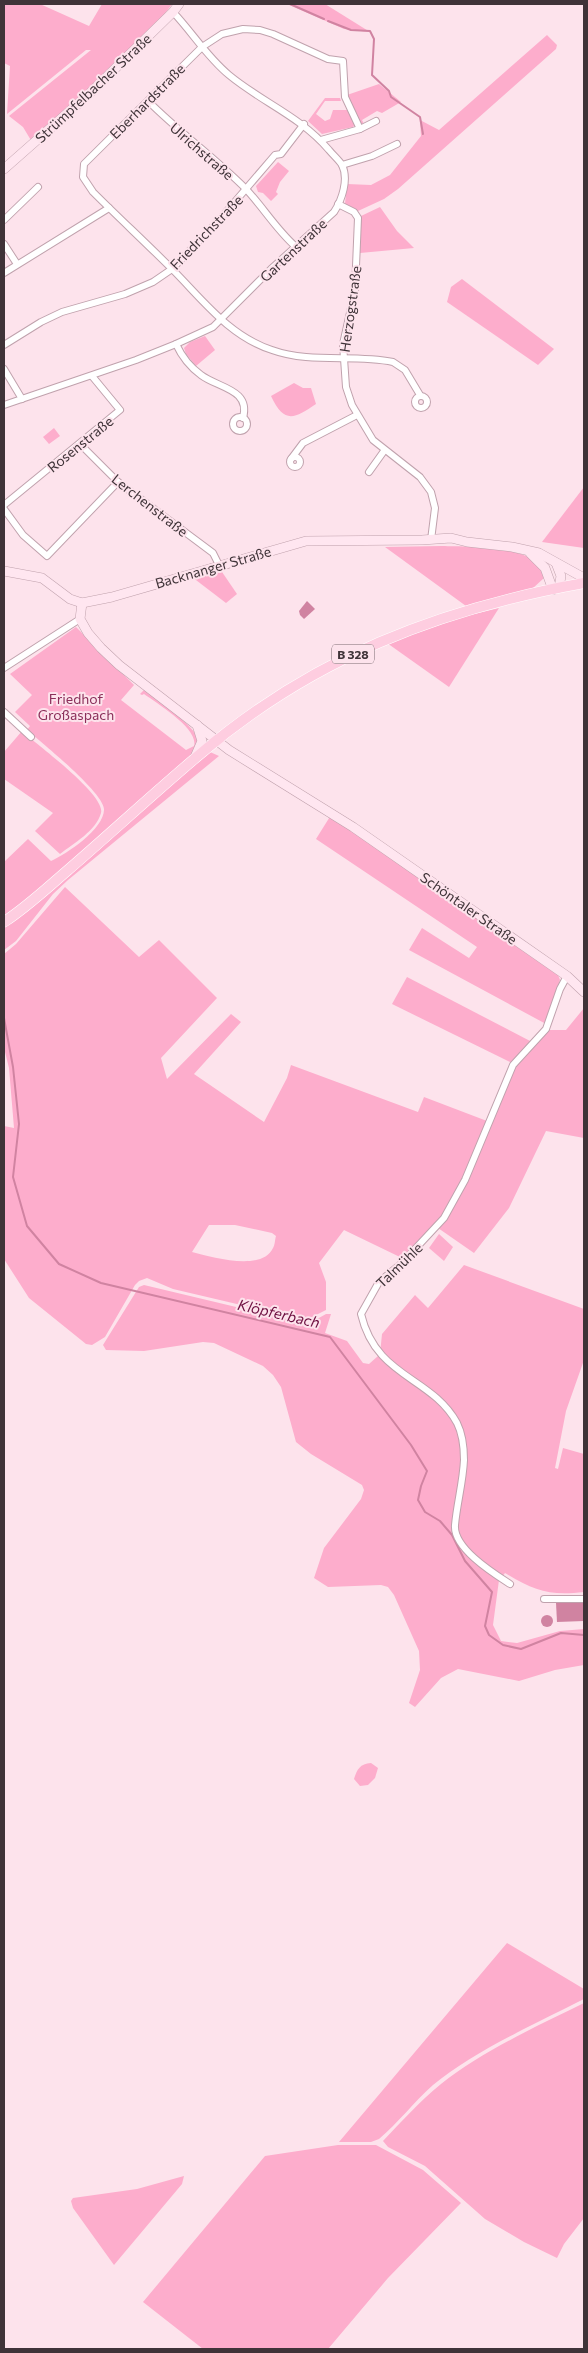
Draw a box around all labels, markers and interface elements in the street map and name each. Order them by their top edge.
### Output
street label: Strümpfelbacher Straße [31,30,155,146]
street label: Eberhardstraße [106,60,188,142]
street label: Ulrichstraße [167,119,237,183]
street label: Friedrichstraße [166,191,246,273]
street label: Gartenstraße [256,215,330,285]
street label: Herzogstraße [336,265,364,353]
street label: Rosenstraße [44,412,116,476]
street label: Lerchenstraße [109,470,191,540]
street label: Backnanger Straße [153,542,273,592]
road number: B 328 [332,644,374,664]
park label: Friedhof Großaspach [38,690,114,723]
street label: Schöntaler Straße [417,868,521,948]
street label: Talmühle [372,1239,426,1291]
water label: Klöpferbach [236,1295,322,1331]

